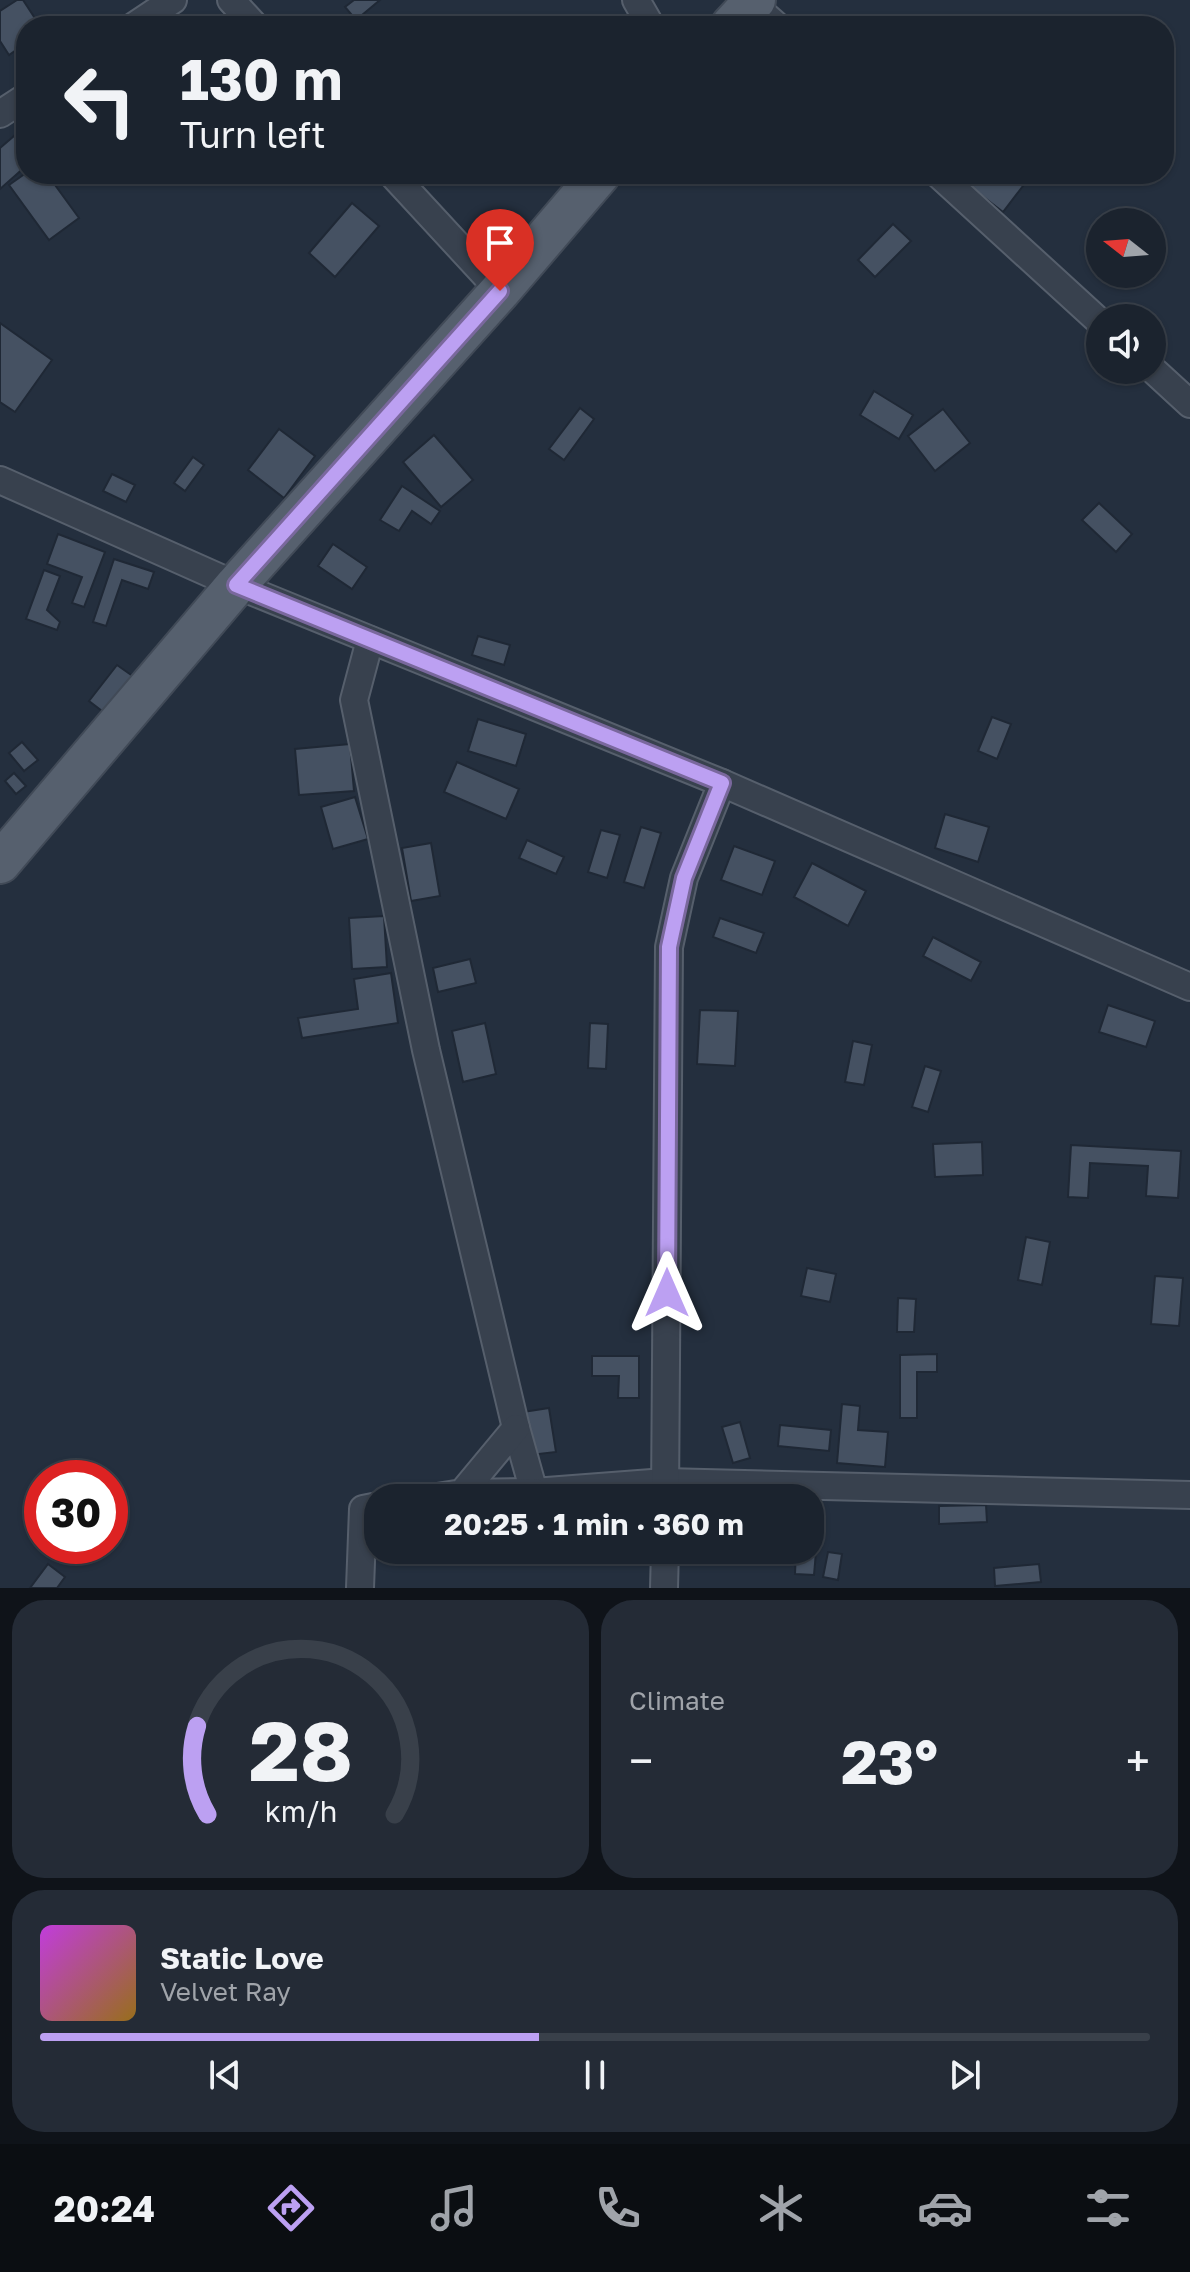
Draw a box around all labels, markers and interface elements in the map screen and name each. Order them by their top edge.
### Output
text: 130 m [180,45,342,112]
icon: left [48,48,152,152]
text: Turn left [180,113,326,156]
north arrow [1086,208,1166,288]
map controls [1086,208,1166,384]
pin [466,209,534,291]
icon: arrive [478,221,522,265]
button: sound [1086,304,1166,384]
position arrow [625,1251,709,1335]
speed limit sign: 30 [24,1460,128,1564]
text: 20:25 · 1 min · 360 m [444,1506,744,1542]
text: Climate [629,1685,725,1716]
text: 28 [249,1699,353,1799]
text: 23° [841,1725,938,1797]
text: − [629,1734,653,1787]
text: + [1126,1734,1150,1787]
text: km/h [264,1794,337,1828]
text: Static Love [160,1940,324,1976]
text: Velvet Ray [160,1976,291,2007]
icon: previous [203,2053,247,2097]
icon: pause [573,2053,617,2097]
icon: next [943,2053,987,2097]
icon: directions [263,2180,319,2236]
icon: music [426,2180,482,2236]
icon: phone [590,2180,646,2236]
icon: climate [753,2180,809,2236]
icon: car [917,2180,973,2236]
icon: filters [1080,2180,1136,2236]
text: 20:24 [54,2187,155,2230]

